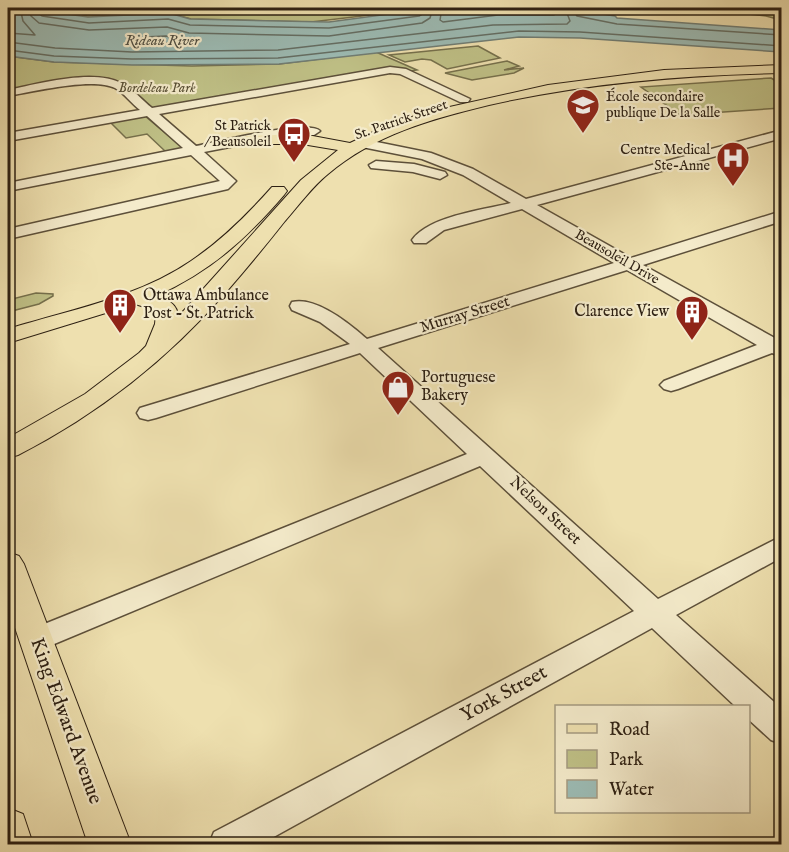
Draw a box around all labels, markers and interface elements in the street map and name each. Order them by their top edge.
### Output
water label: Rideau River [125,31,200,50]
park label: Bordeleau Park [118,79,196,97]
school or university icon: École secondaire publique De la Salle [565,87,601,134]
place label: École secondaire publique De la Salle [606,87,721,122]
street label: St. Patrick Street [352,96,450,144]
bus stop icon: St Patrick / Beausoleil [276,116,312,163]
place label: St Patrick / Beausoleil [204,117,272,151]
hospital icon: Centre Medical Ste-Anne [715,140,751,187]
place label: Centre Medical Ste-Anne [620,141,711,175]
street label: Beausoleil Drive [571,225,663,289]
place label: Ottawa Ambulance Post - St. Patrick [143,286,269,324]
building icon: Ottawa Ambulance Post - St. Patrick [102,287,138,334]
street label: Murray Street [418,292,513,338]
building icon: Clarence View [674,294,710,341]
place label: Clarence View [574,302,669,322]
place label: Portuguese Bakery [421,368,495,406]
shop icon: Portuguese Bakery [380,369,416,416]
street label: Nelson Street [505,473,586,550]
street label: King Edward Avenue [24,634,108,808]
street label: York Street [456,660,552,728]
legend [555,705,750,813]
text: Road [609,719,650,742]
text: Park [609,749,644,772]
text: Water [609,779,654,802]

